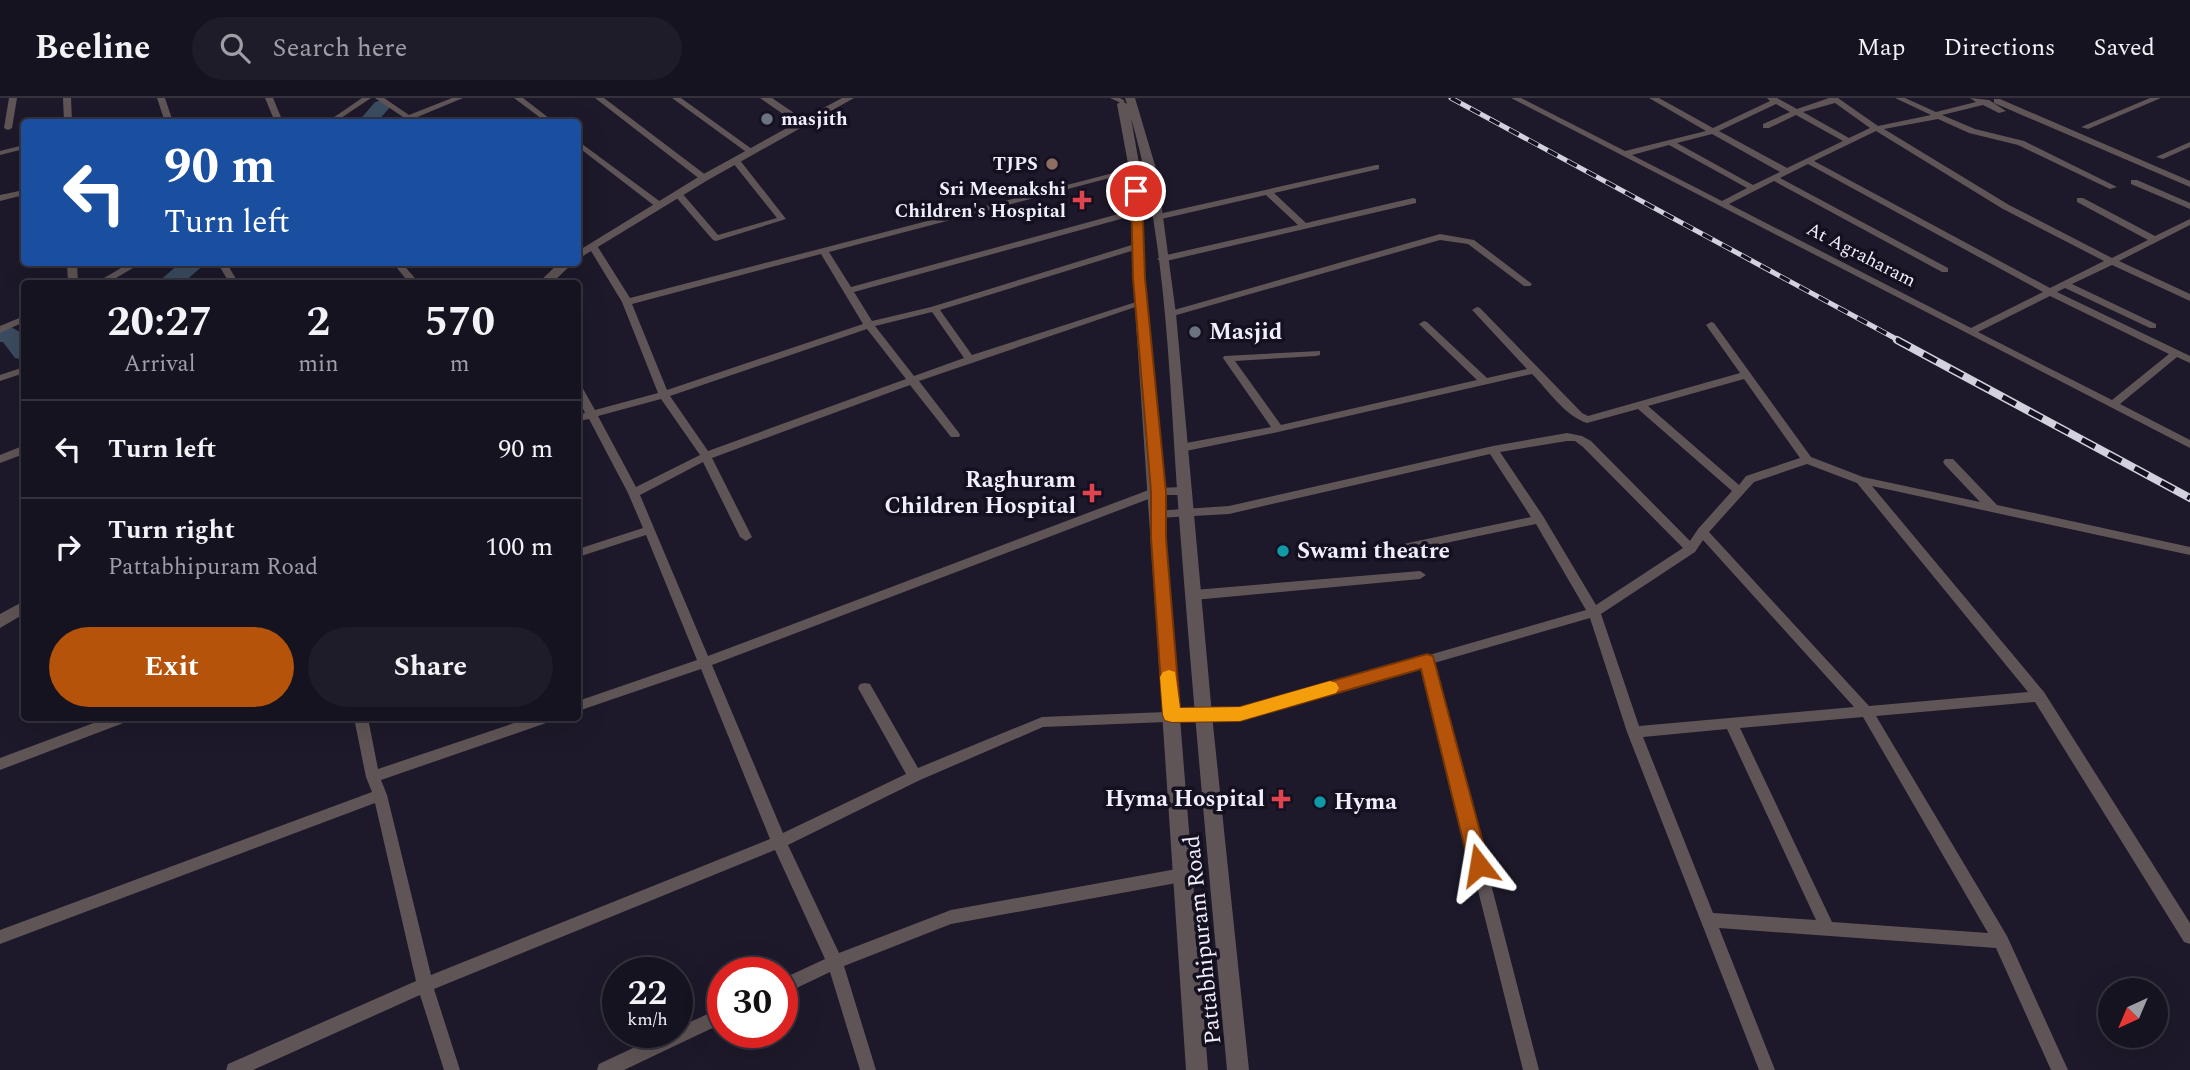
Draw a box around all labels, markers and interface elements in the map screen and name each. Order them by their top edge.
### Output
search box [192,17,682,80]
text: Beeline [35,23,150,73]
text: Search here [272,28,407,68]
icon: search [216,29,254,67]
text: Map [1857,30,1905,66]
text: Directions [1943,30,2055,66]
text: Saved [2093,30,2155,66]
place label: masjith [781,105,848,134]
marker: masjith [759,111,775,127]
text: 90 m [164,130,275,205]
icon: left [49,147,140,238]
place label: TJPS [993,150,1038,179]
marker: TJPS [1044,156,1060,172]
pin [1106,161,1166,221]
icon: arrive [1117,172,1155,210]
place label: Sri Meenakshi Children's Hospital [895,175,1066,226]
marker: Sri Meenakshi Children's Hospital [1072,190,1092,210]
text: Turn left [164,198,290,247]
street label: At Agraharam [1801,215,1921,295]
text: 20:27 [107,291,212,354]
text: 2 [307,291,330,354]
text: 570 [424,291,495,354]
place label: Masjid [1209,315,1282,350]
marker: Masjid [1187,324,1203,340]
text: Arrival [124,347,195,382]
text: min [298,347,339,382]
text: m [450,347,470,382]
text: Turn left [108,429,216,469]
text: 90 m [498,429,553,469]
icon: left [49,430,87,468]
place label: Raghuram Children Hospital [885,463,1076,524]
marker: Raghuram Children Hospital [1082,483,1102,503]
text: Turn right [108,510,235,550]
text: 100 m [485,527,553,567]
icon: right [49,528,87,566]
place label: Swami theatre [1297,534,1450,569]
marker: Swami theatre [1275,543,1291,559]
text: Pattabhipuram Road [108,550,318,585]
button: Exit [49,627,294,707]
button: Share [308,627,553,707]
place label: Hyma Hospital [1105,782,1265,817]
place label: Hyma [1334,785,1397,820]
marker: Hyma Hospital [1271,789,1291,809]
marker: Hyma [1312,794,1328,810]
position arrow [1442,828,1516,902]
street label: Pattabhipuram Road [1175,834,1231,1046]
speed limit sign: 30 [707,957,798,1048]
text: 22 [628,967,667,1020]
north arrow [2098,978,2168,1048]
map controls [2098,978,2168,1048]
text: km/h [627,1006,668,1033]

